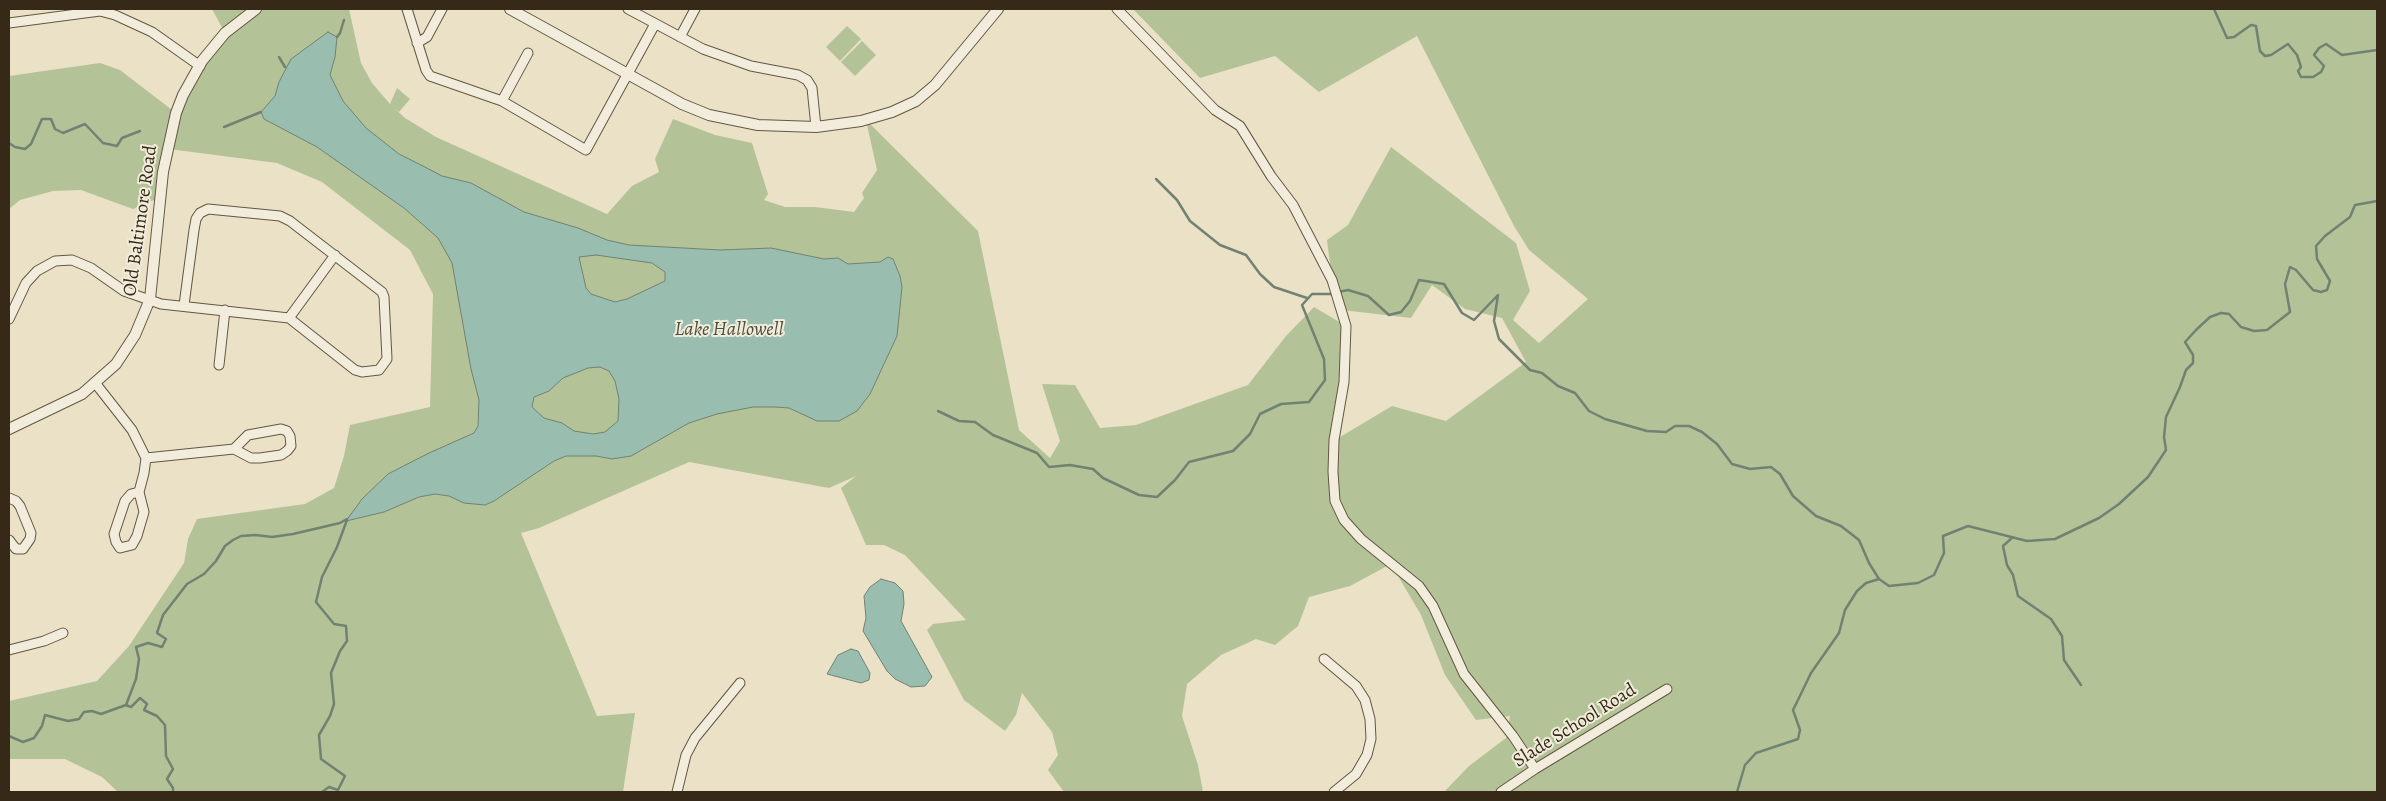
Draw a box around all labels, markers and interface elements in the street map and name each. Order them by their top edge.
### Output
street label: Old Baltimore Road [119,144,163,298]
water label: Lake Hallowell [675,318,783,342]
street label: Slade School Road [1509,679,1641,773]

